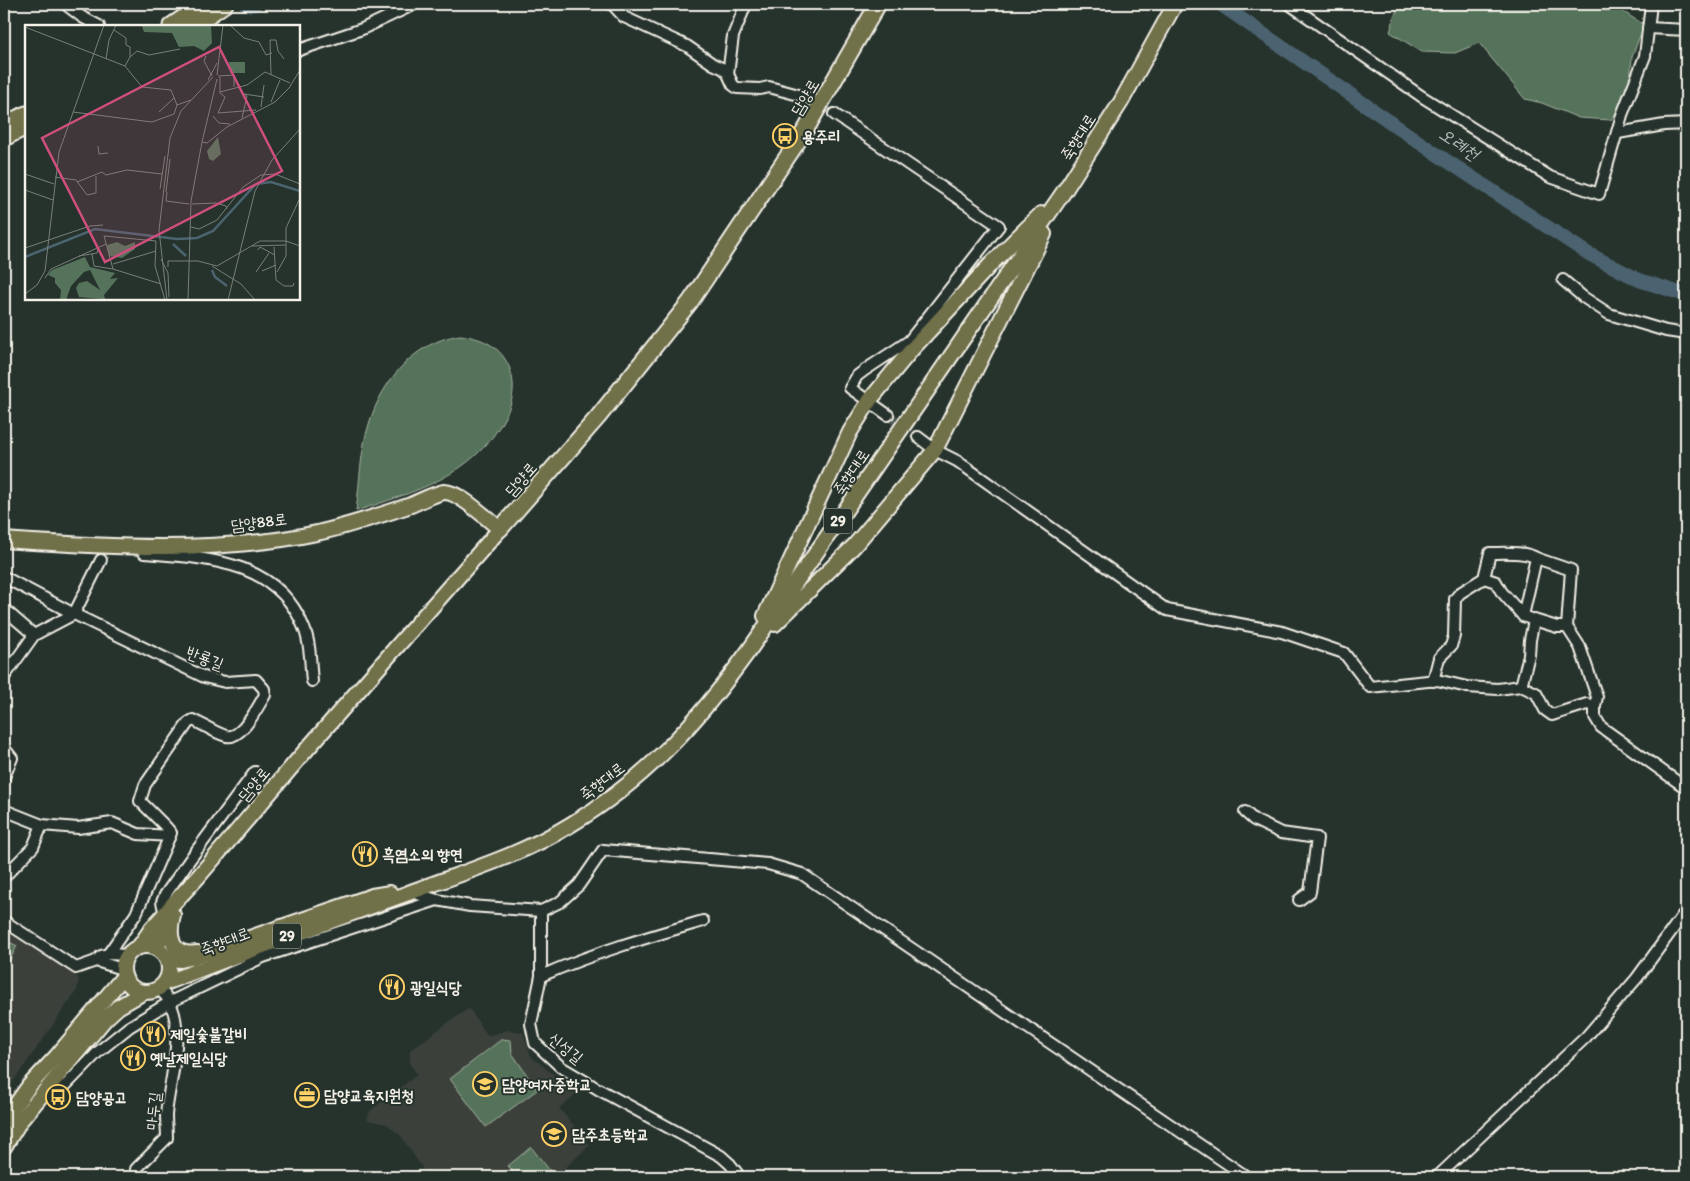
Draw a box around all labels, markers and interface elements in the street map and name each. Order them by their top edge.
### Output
inset map [25,25,300,300]
street label: 담양로 [787,76,823,118]
street label: 죽향대로 [1056,110,1100,164]
bus stop icon: 용주리 [772,123,798,149]
water label: 오례천 [1435,123,1484,166]
place label: 용주리 [802,127,841,146]
street label: 죽향대로 [829,445,873,499]
street label: 담양로 [501,458,541,500]
road number: 29 [824,508,852,534]
street label: 담양88로 [230,509,288,535]
street label: 반룡길 [184,642,227,674]
street label: 죽향대로 [576,758,628,804]
street label: 담양로 [234,763,274,805]
restaurant icon: 흑염소의 향연 [352,841,378,867]
place label: 흑염소의 향연 [382,845,463,864]
street label: 죽향대로 [198,923,252,959]
road number: 29 [273,924,301,948]
restaurant icon: 광일식당 [379,974,405,1000]
place label: 광일식당 [410,978,462,997]
restaurant icon: 제일숯불갈비 [140,1021,166,1047]
place label: 제일숯불갈비 [170,1025,247,1044]
street label: 신성길 [545,1028,587,1068]
restaurant icon: 옛날제일식당 [120,1045,146,1071]
place label: 옛날제일식당 [150,1049,227,1068]
school or university icon: 담양여자중학교 [472,1071,498,1097]
place label: 담양여자중학교 [502,1075,592,1094]
office icon: 담양교육지원청 [294,1082,320,1108]
bus stop icon: 담양공고 [45,1084,71,1110]
place label: 담양교육지원청 [324,1086,414,1105]
place label: 담양공고 [76,1088,128,1107]
street label: 마두길 [142,1091,164,1131]
school or university icon: 담주초등학교 [541,1121,567,1147]
place label: 담주초등학교 [572,1125,649,1144]

